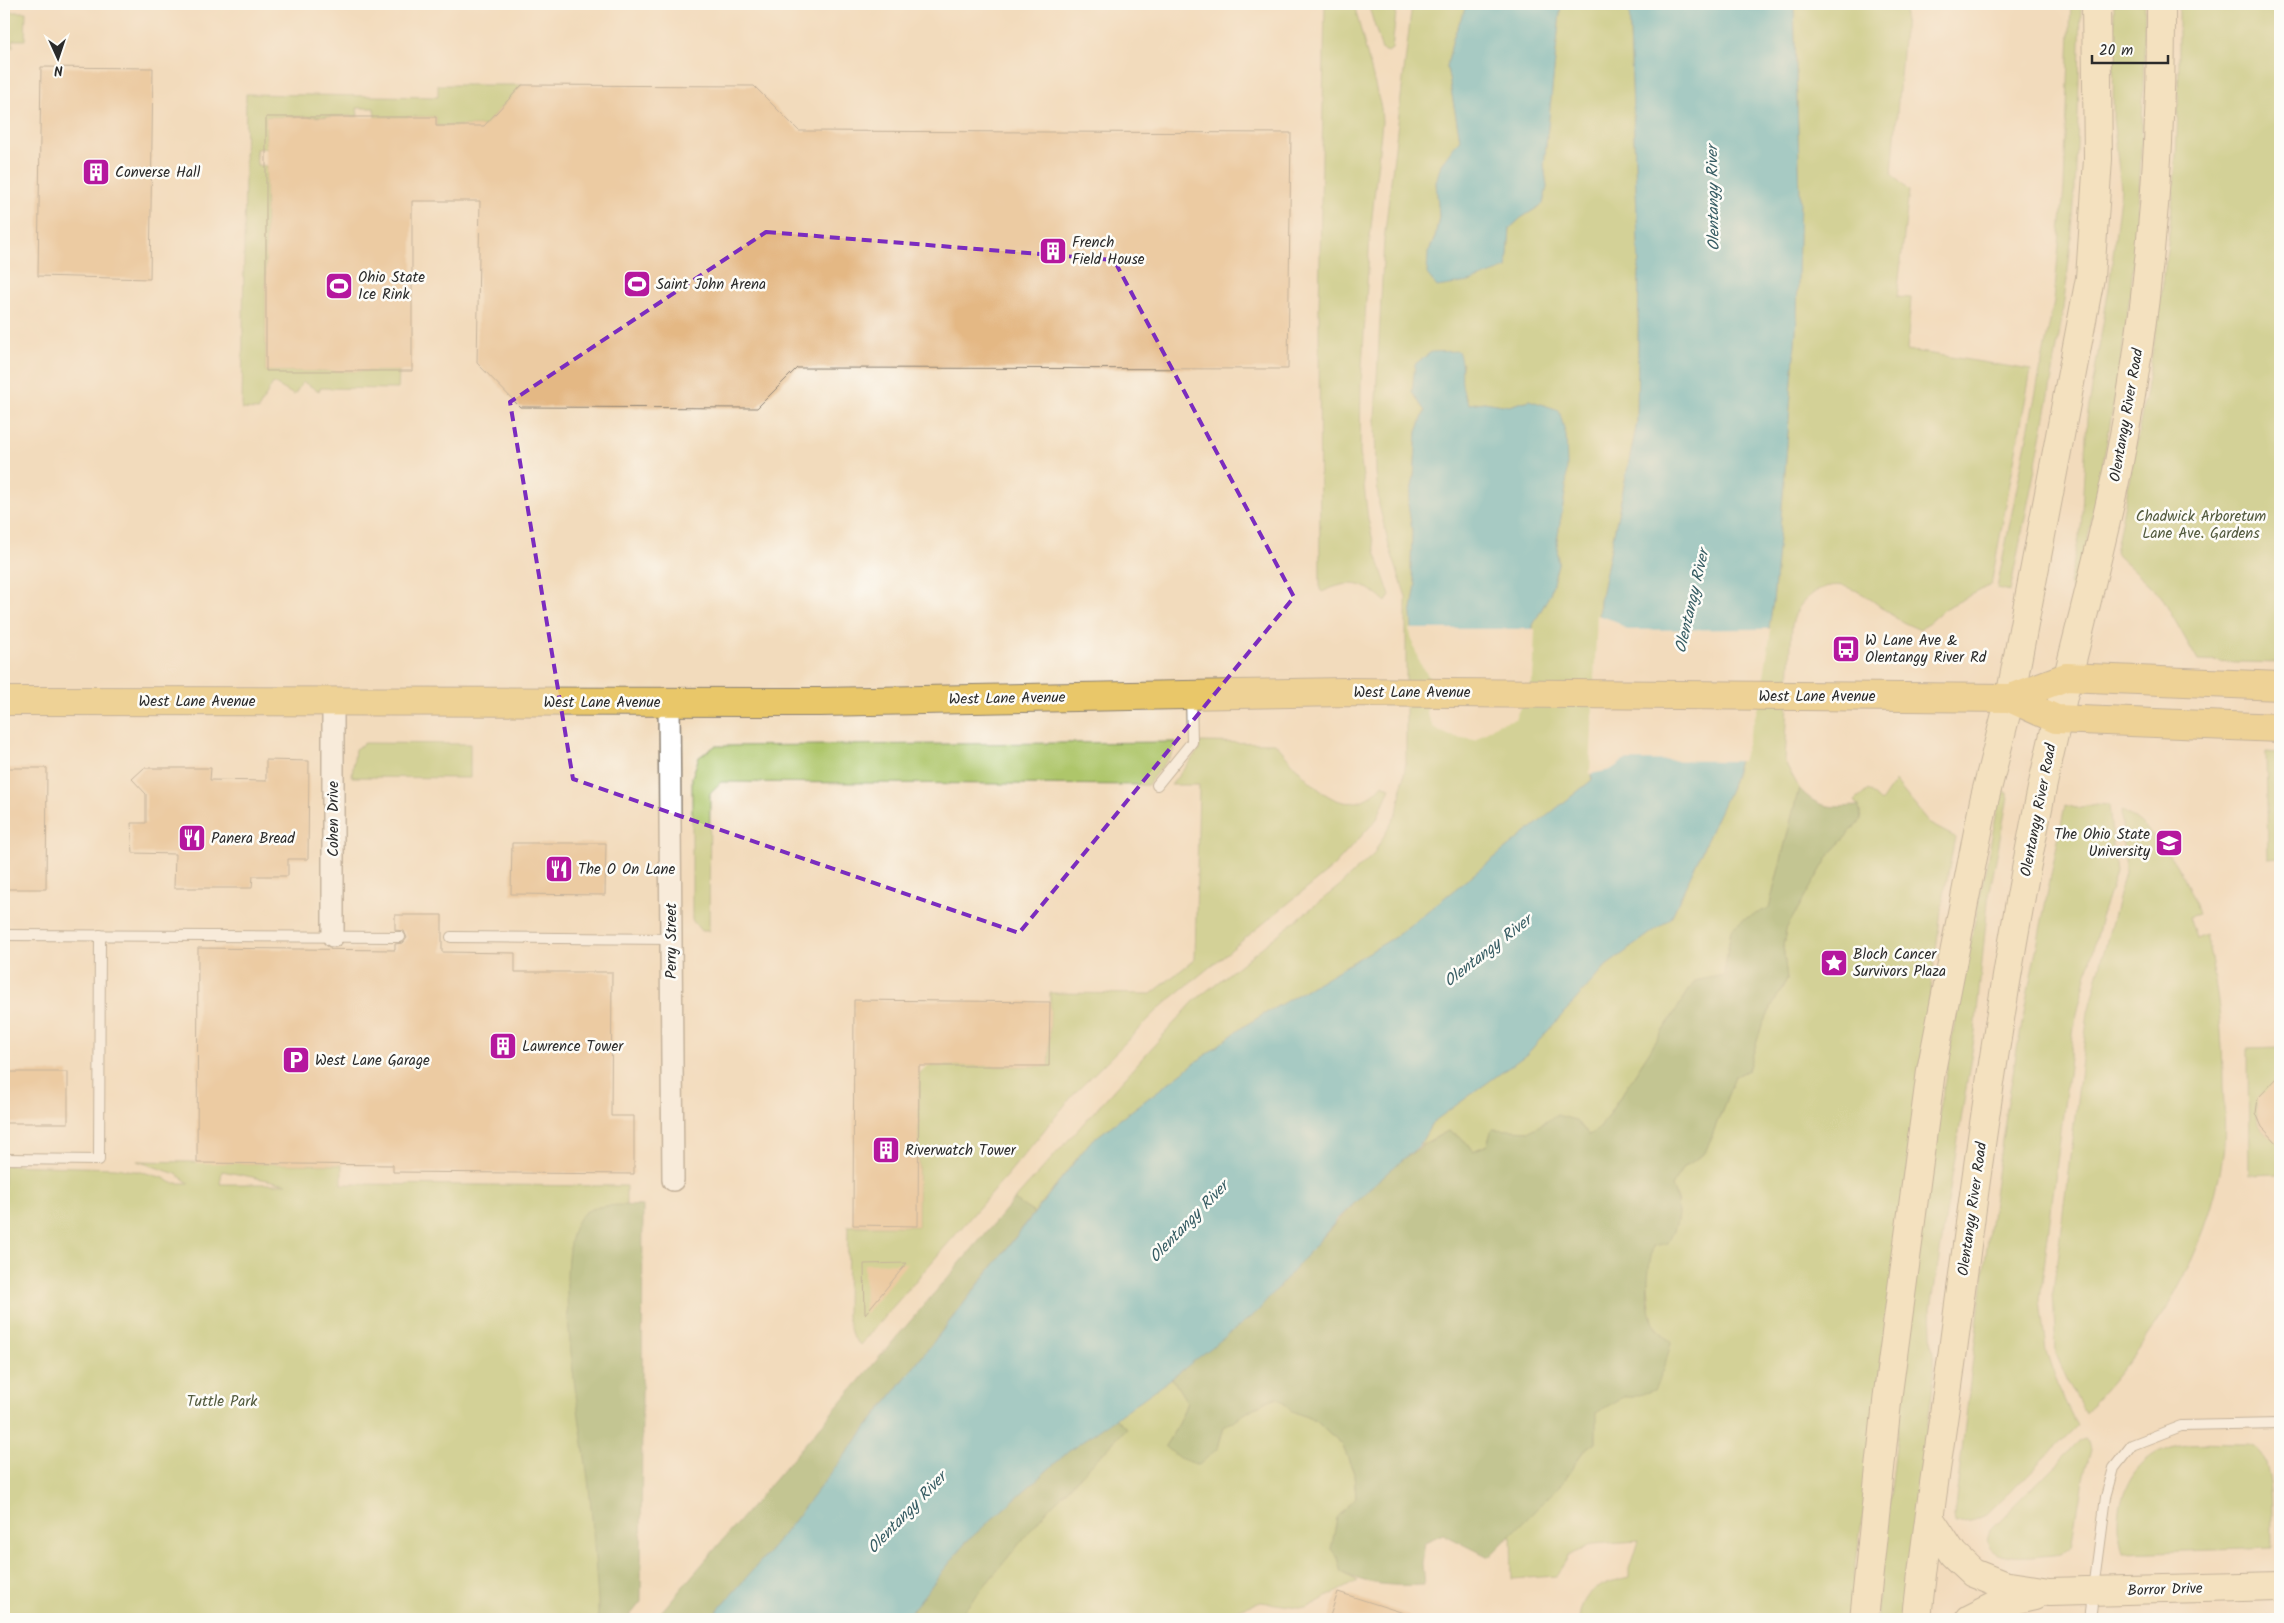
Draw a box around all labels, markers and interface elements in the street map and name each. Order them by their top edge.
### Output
north arrow [32,32,82,82]
scale bar [2092,32,2168,64]
text: 20 m [2099,39,2133,63]
text: N [53,59,64,81]
water label: Olentangy River [1700,141,1727,251]
building icon: Converse Hall [81,157,111,187]
place label: Converse Hall [115,161,201,185]
place label: French Field House [1072,231,1145,272]
building icon: French Field House [1038,236,1068,266]
place label: Ohio State Ice Rink [358,266,425,307]
sports icon: Saint John Arena [622,269,652,299]
sports icon: Ohio State Ice Rink [324,271,354,301]
place label: Saint John Arena [656,273,766,297]
street label: Olentangy River Road [2103,346,2151,484]
park label: Chadwick Arboretum Lane Ave. Gardens [2136,505,2266,546]
water label: Olentangy River [1668,543,1717,656]
place label: W Lane Ave & Olentangy River Rd [1865,629,1987,670]
bus stop icon: W Lane Ave & Olentangy River Rd [1831,634,1861,664]
street label: West Lane Avenue [1354,681,1471,705]
street label: West Lane Avenue [1759,685,1876,709]
street label: West Lane Avenue [948,686,1066,712]
street label: West Lane Avenue [139,690,256,714]
street label: West Lane Avenue [544,691,661,715]
street label: Olentangy River Road [2014,741,2064,879]
street label: Cohen Drive [322,781,346,857]
restaurant icon: Panera Bread [177,823,207,853]
place label: The Ohio State University [2054,823,2151,864]
place label: Panera Bread [211,827,295,851]
school or university icon: The Ohio State University [2154,828,2184,858]
restaurant icon: The O On Lane [544,854,574,884]
place label: The O On Lane [578,858,675,882]
street label: Perry Street [660,903,684,979]
water label: Olentangy River [1439,907,1540,994]
place label: Bloch Cancer Survivors Plaza [1853,943,1946,984]
place icon: Bloch Cancer Survivors Plaza [1819,948,1849,978]
building icon: Lawrence Tower [488,1031,518,1061]
place label: Lawrence Tower [522,1035,624,1059]
parking icon: West Lane Garage [281,1045,311,1075]
place label: West Lane Garage [315,1049,430,1073]
building icon: Riverwatch Tower [871,1135,901,1165]
place label: Riverwatch Tower [905,1139,1017,1163]
street label: Olentangy River Road [1952,1140,1994,1278]
water label: Olentangy River [1143,1173,1237,1269]
park label: Tuttle Park [187,1390,258,1414]
water label: Olentangy River [861,1464,955,1560]
street label: Borror Drive [2127,1577,2203,1603]

